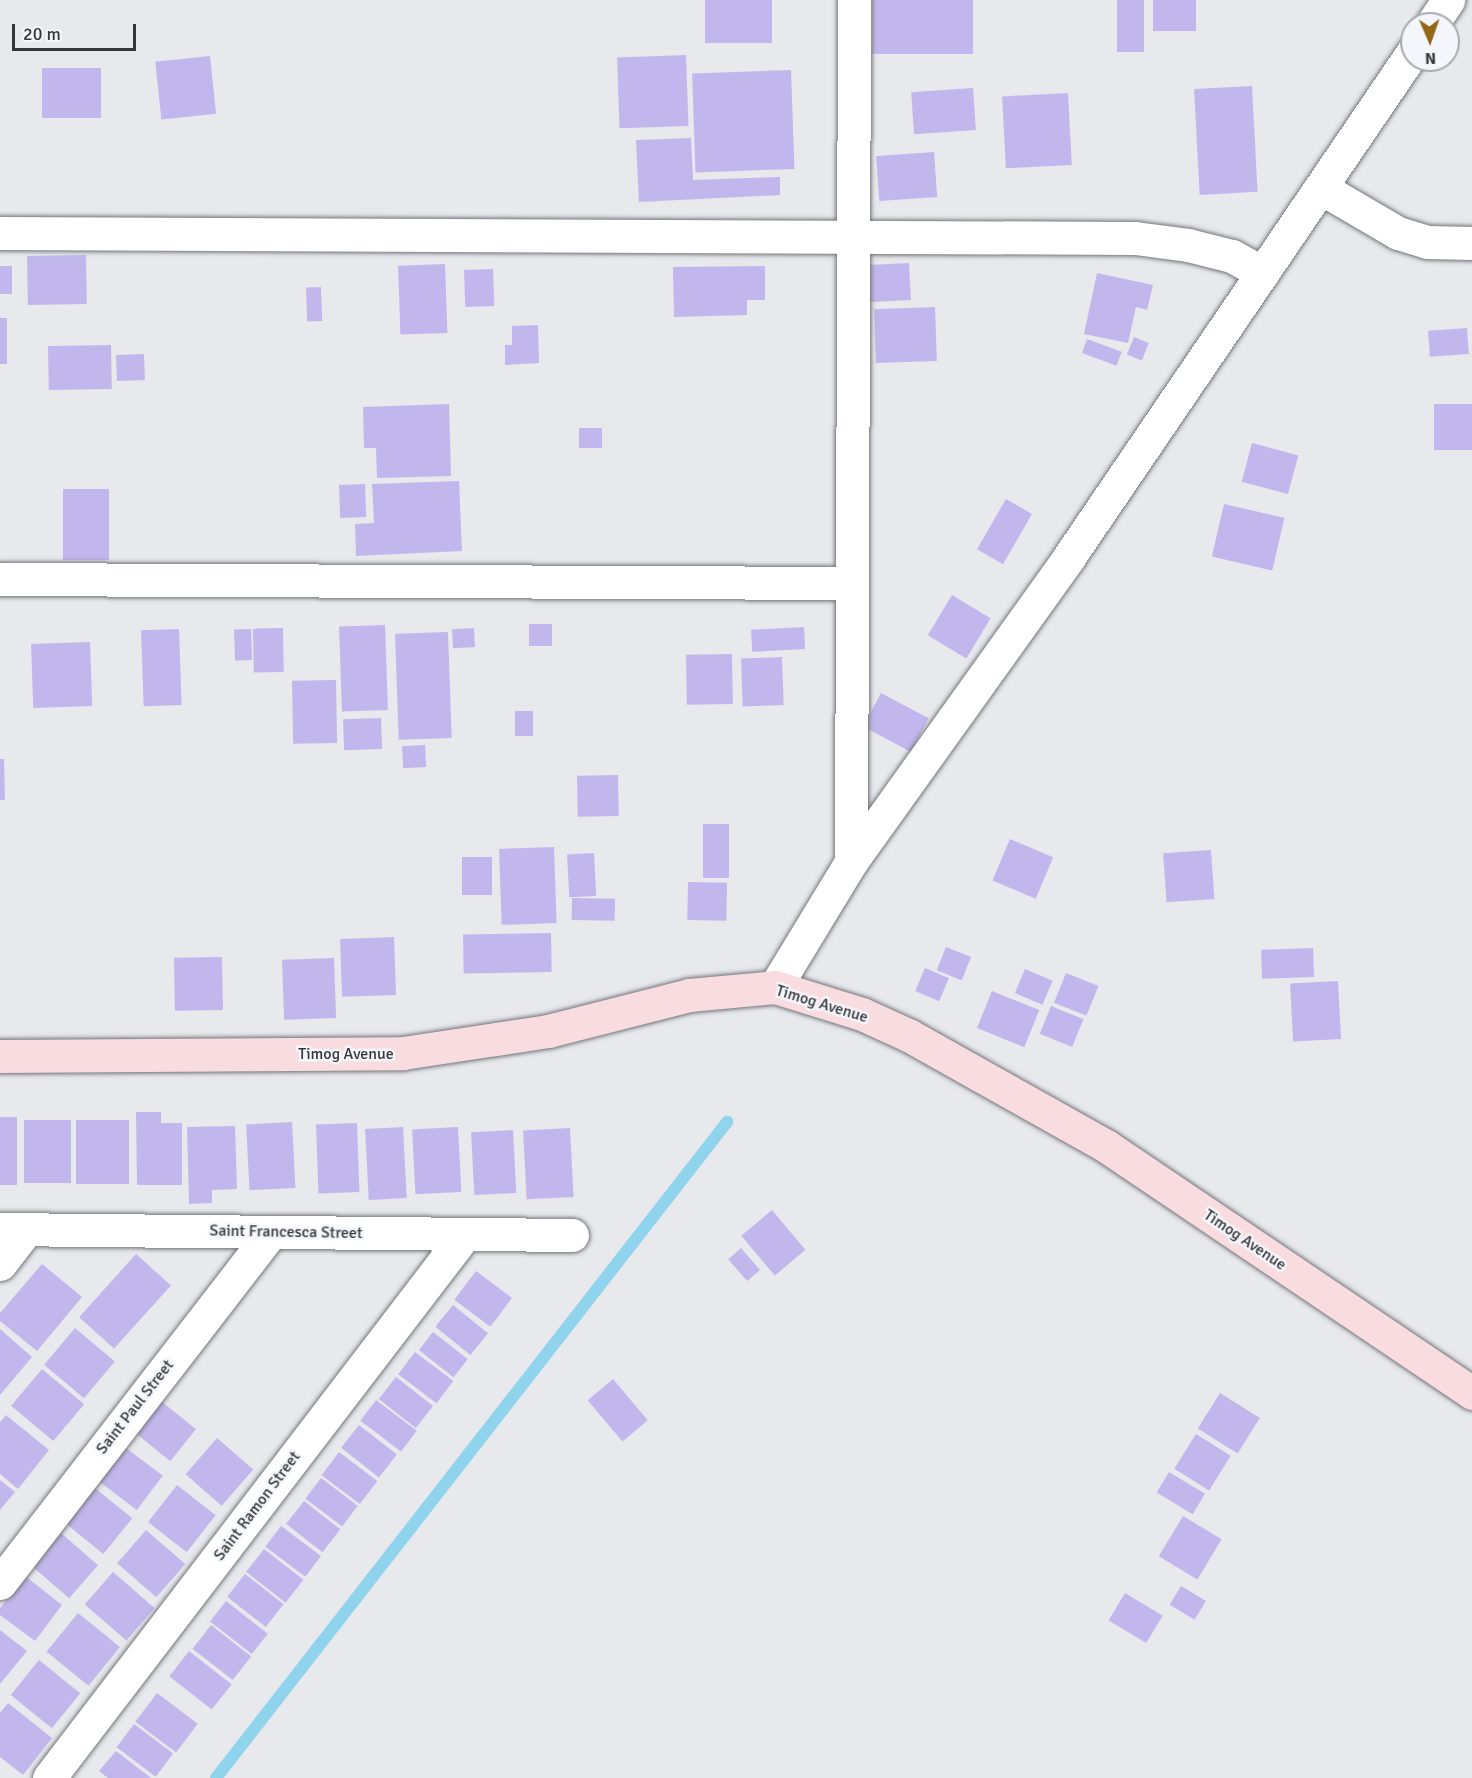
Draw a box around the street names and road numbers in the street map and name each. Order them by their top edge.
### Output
street label: Timog Avenue [774,981,870,1027]
street label: Timog Avenue [298,1044,394,1064]
street label: Timog Avenue [1200,1205,1290,1275]
street label: Saint Francesca Street [209,1221,363,1243]
street label: Saint Paul Street [92,1356,178,1458]
street label: Saint Ramon Street [210,1448,304,1564]

